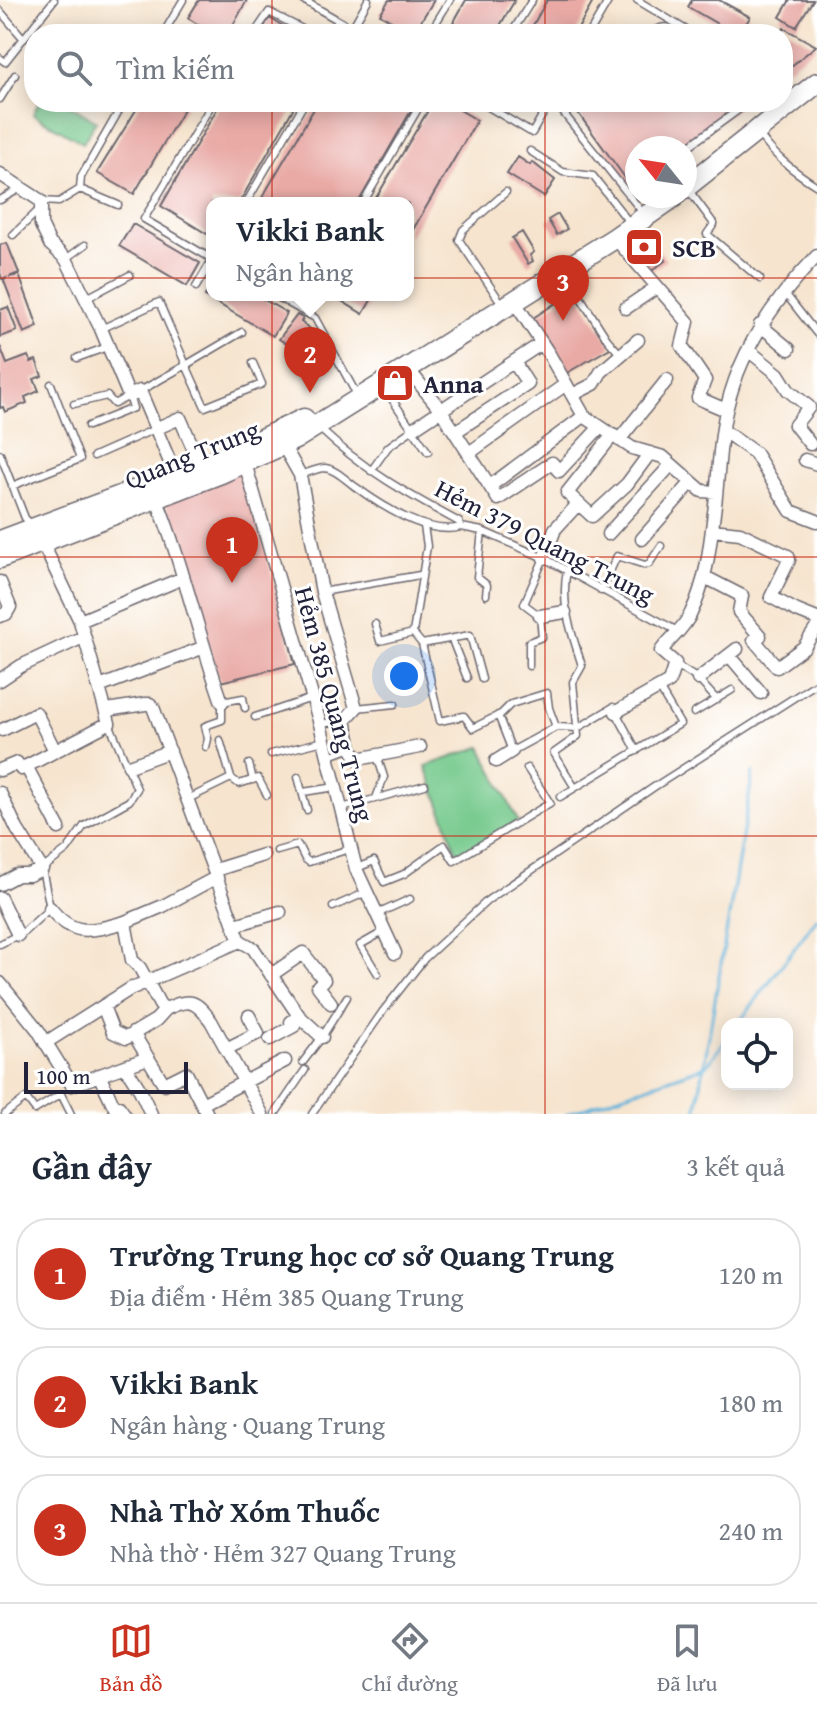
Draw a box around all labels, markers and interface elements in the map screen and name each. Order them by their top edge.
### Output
search box [24,24,793,112]
icon: search [52,46,96,90]
text: Tìm kiếm [116,46,235,90]
north arrow [625,136,697,208]
popup [206,197,414,301]
text: Vikki Bank [236,208,384,252]
bank icon: SCB [623,226,665,268]
place label: SCB [672,228,716,267]
text: Ngân hàng [236,252,353,291]
pin: 3 [537,255,589,321]
pin: 2 [284,327,336,393]
shop icon: Anna [374,362,416,404]
place label: Anna [423,364,484,403]
street label: Quang Trung [119,409,265,499]
street label: Hẻm 379 Quang Trung [428,469,662,613]
pin: 1 [206,517,258,583]
street label: Hẻm 385 Quang Trung [285,582,385,826]
your location [384,656,424,696]
map controls [721,1018,793,1090]
button: locate [721,1018,793,1090]
scale bar [24,1058,188,1094]
text: 100 m [36,1060,91,1092]
text: Gần đây [32,1142,152,1191]
text: 3 kết quả [686,1147,785,1186]
text: Trường Trung học cơ sở Quang Trung [110,1233,614,1277]
text: 1 [53,1255,67,1294]
text: 120 m [718,1255,783,1294]
text: Địa điểm · Hẻm 385 Quang Trung [110,1277,464,1316]
text: Vikki Bank [110,1361,258,1405]
text: 2 [53,1383,67,1422]
text: 180 m [718,1383,783,1422]
text: Ngân hàng · Quang Trung [110,1405,385,1444]
text: Nhà Thờ Xóm Thuốc [110,1489,380,1533]
text: 3 [53,1511,67,1550]
text: 240 m [718,1511,783,1550]
text: Nhà thờ · Hẻm 327 Quang Trung [110,1533,456,1572]
tab: Bản đồ [99,1619,163,1699]
tab: Chỉ đường [361,1619,458,1699]
tab: Đã lưu [657,1619,718,1699]

